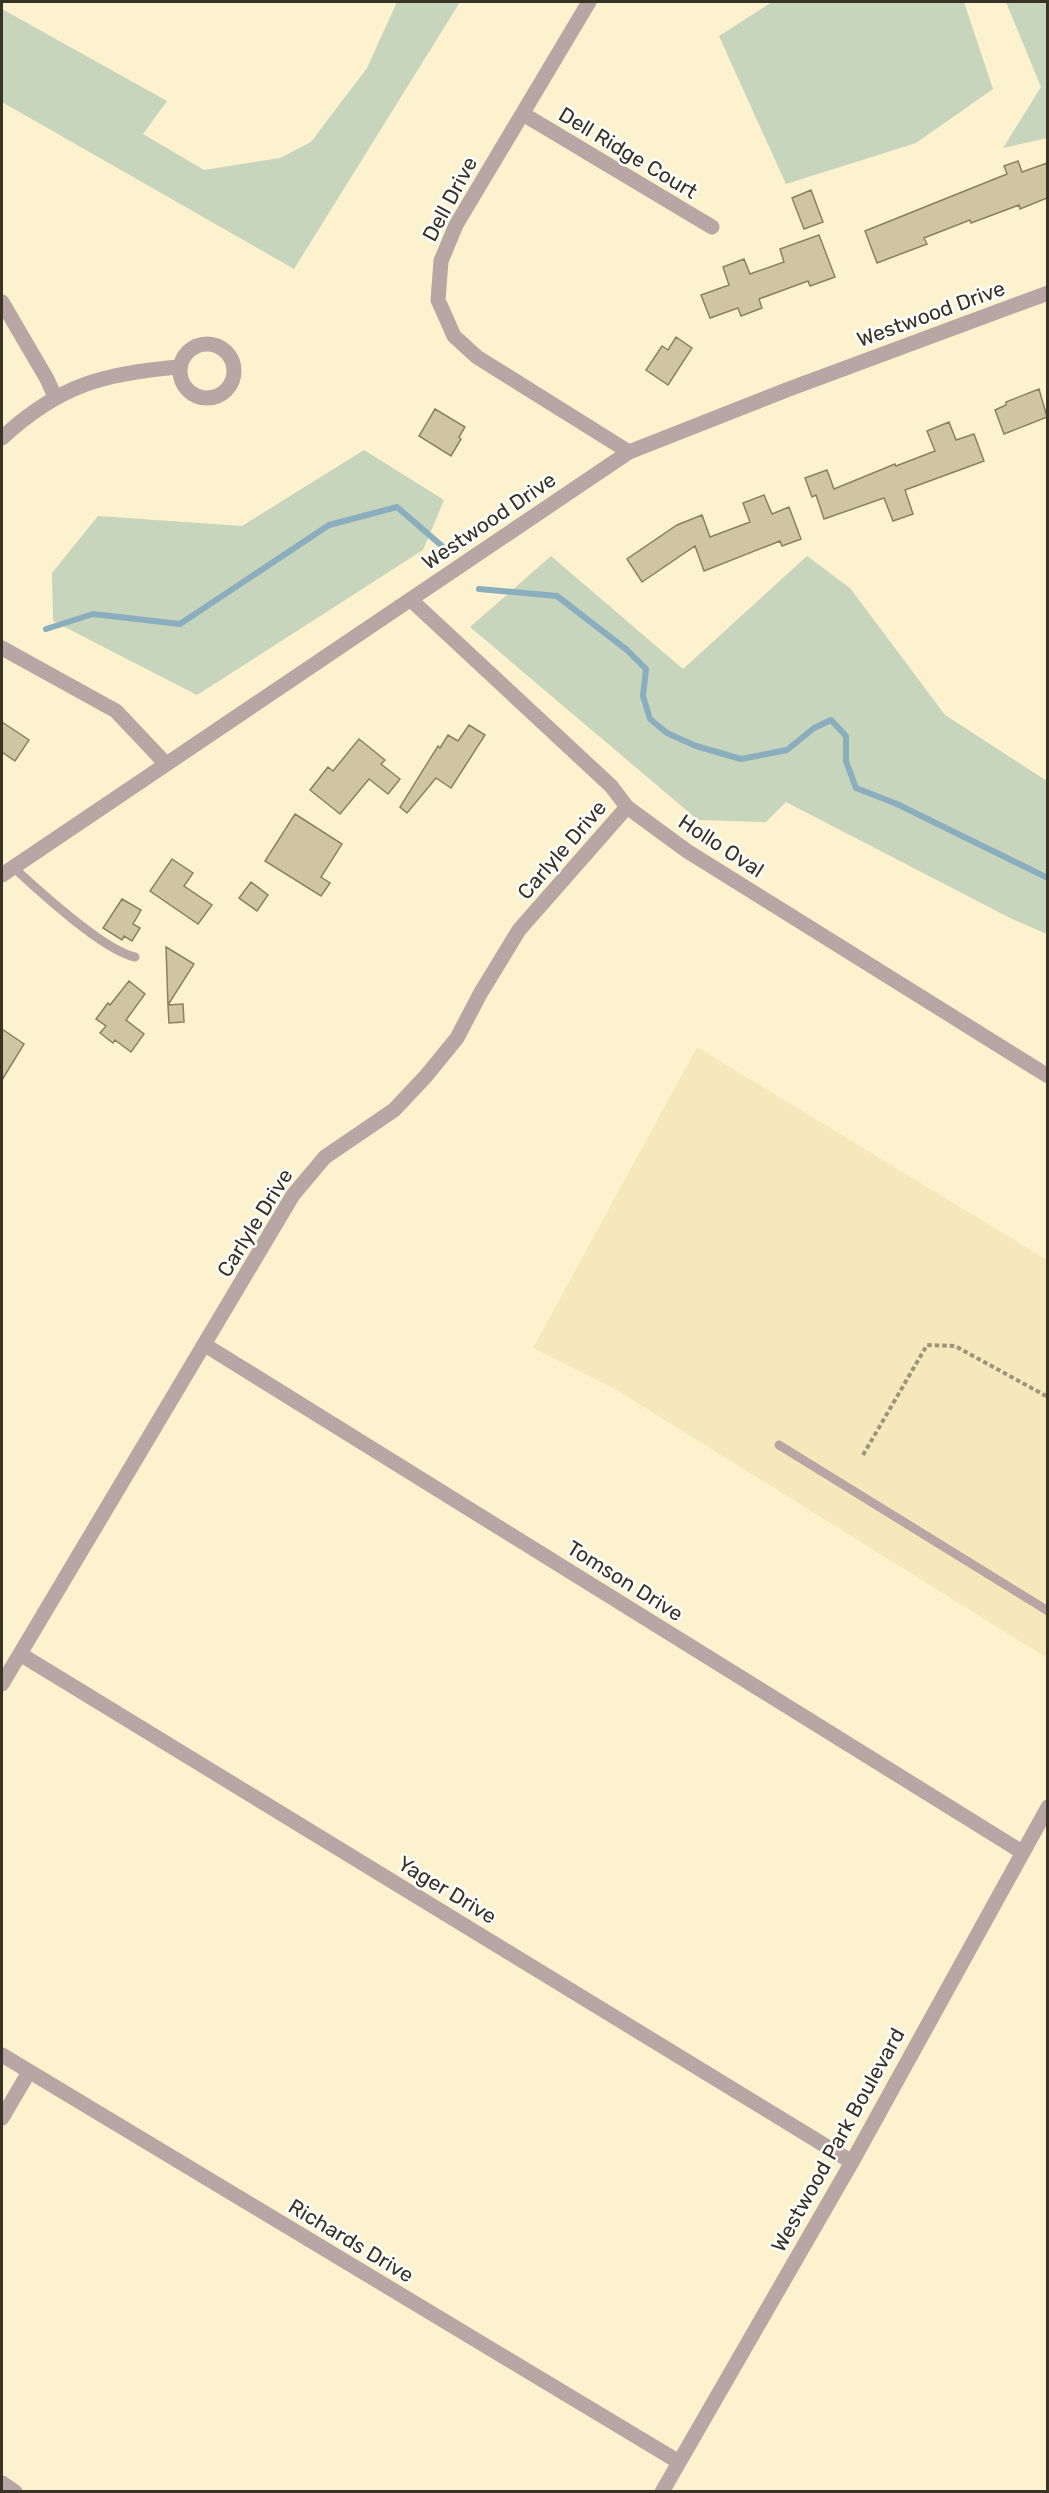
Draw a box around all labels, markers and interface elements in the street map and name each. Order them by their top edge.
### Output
street label: Dell Ridge Court [554,101,702,204]
street label: Dell Drive [417,152,482,245]
street label: Westwood Drive [853,275,1008,352]
street label: Westwood Drive [417,467,560,575]
street label: Carlyle Drive [512,795,611,904]
street label: Hollo Oval [674,809,769,882]
street label: Carlyle Drive [211,1164,298,1281]
street label: Tomson Drive [563,1535,688,1626]
street label: Yager Drive [393,1850,501,1929]
street label: Westwood Park Boulevard [765,2023,910,2256]
street label: Richards Drive [284,2193,418,2288]

